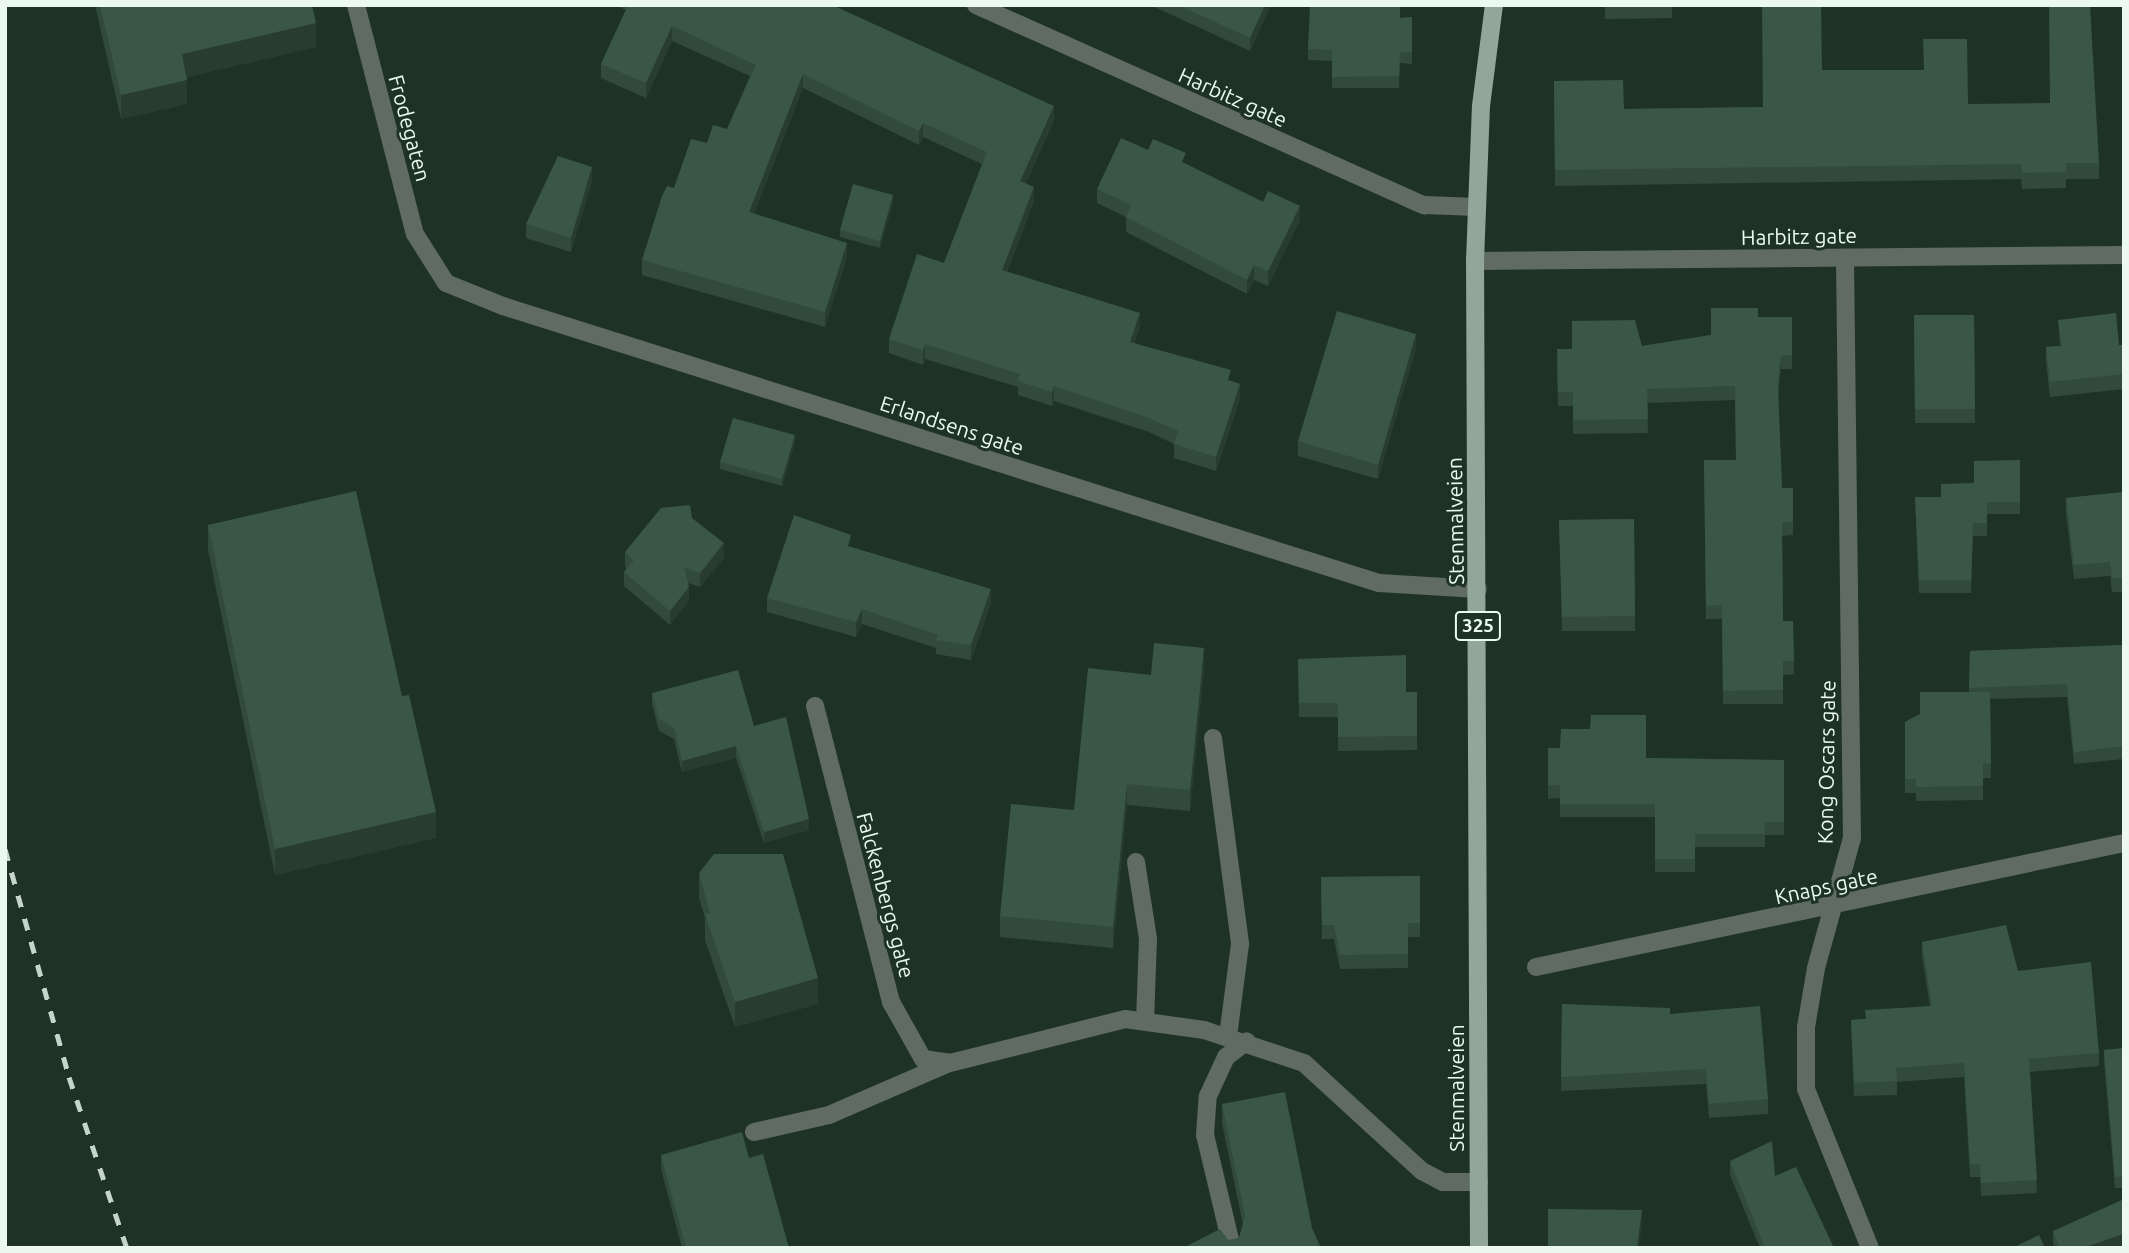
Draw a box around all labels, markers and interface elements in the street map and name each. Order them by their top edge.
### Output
street label: Harbitz gate [1175,62,1291,132]
street label: Frodegaten [384,72,436,184]
street label: Harbitz gate [1741,222,1857,250]
street label: Erlandsens gate [877,390,1027,460]
street label: Stenmalveien [1441,457,1469,585]
road number: 325 [1454,610,1502,642]
street label: Kong Oscars gate [1812,680,1840,844]
street label: Falckenbergs gate [852,809,920,981]
street label: Knaps gate [1772,863,1880,909]
street label: Stenmalveien [1443,1024,1469,1152]

